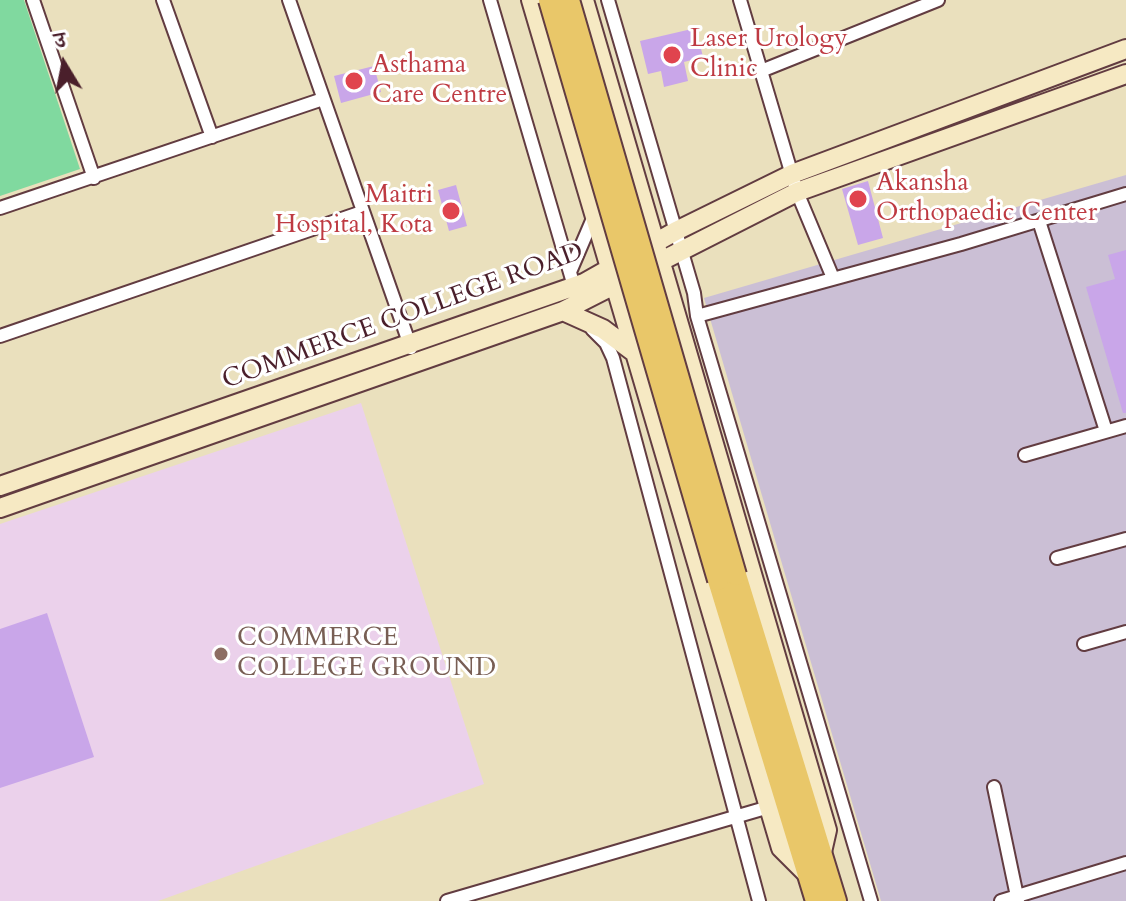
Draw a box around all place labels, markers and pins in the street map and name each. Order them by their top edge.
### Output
place label: Laser Urology Clinic [690,24,848,86]
marker: Laser Urology Clinic [661,44,683,66]
place label: Asthama Care Centre [372,50,507,112]
marker: Asthama Care Centre [343,70,365,92]
place label: Akansha Orthopaedic Center [876,168,1097,230]
place label: Maitri Hospital, Kota [275,180,433,242]
marker: Akansha Orthopaedic Center [847,188,869,210]
marker: Maitri Hospital, Kota [440,200,462,222]
place label: COMMERCE COLLEGE GROUND [237,623,496,684]
marker: COMMERCE COLLEGE GROUND [212,645,230,663]

